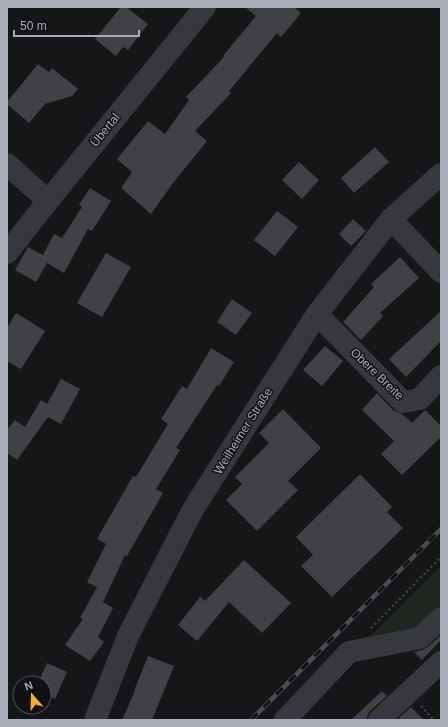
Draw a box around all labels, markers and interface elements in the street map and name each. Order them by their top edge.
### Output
scale bar [14,12,139,38]
text: 50 m [20,19,47,33]
street label: Übertal [87,111,123,149]
street label: Obere Breite [348,345,407,403]
street label: Weilheimer Straße [211,385,275,477]
north arrow [12,675,52,715]
text: N [23,679,34,693]

